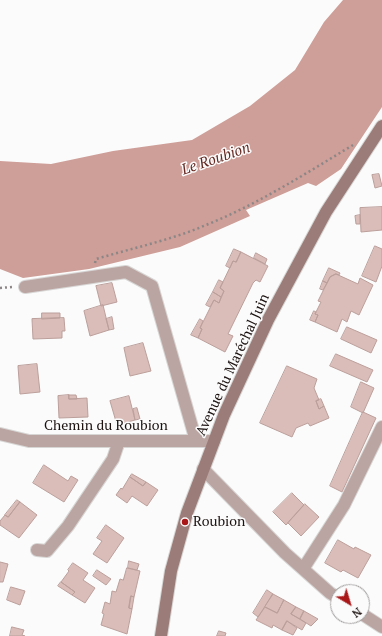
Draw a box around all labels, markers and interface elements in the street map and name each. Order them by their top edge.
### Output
water label: Le Roubion [179,139,253,179]
street label: Avenue du Maréchal Juin [193,291,273,439]
street label: Chemin du Roubion [44,418,168,434]
place label: Roubion [193,514,245,530]
marker: Roubion [180,517,190,527]
north arrow [330,584,370,624]
text: N [349,605,364,621]

